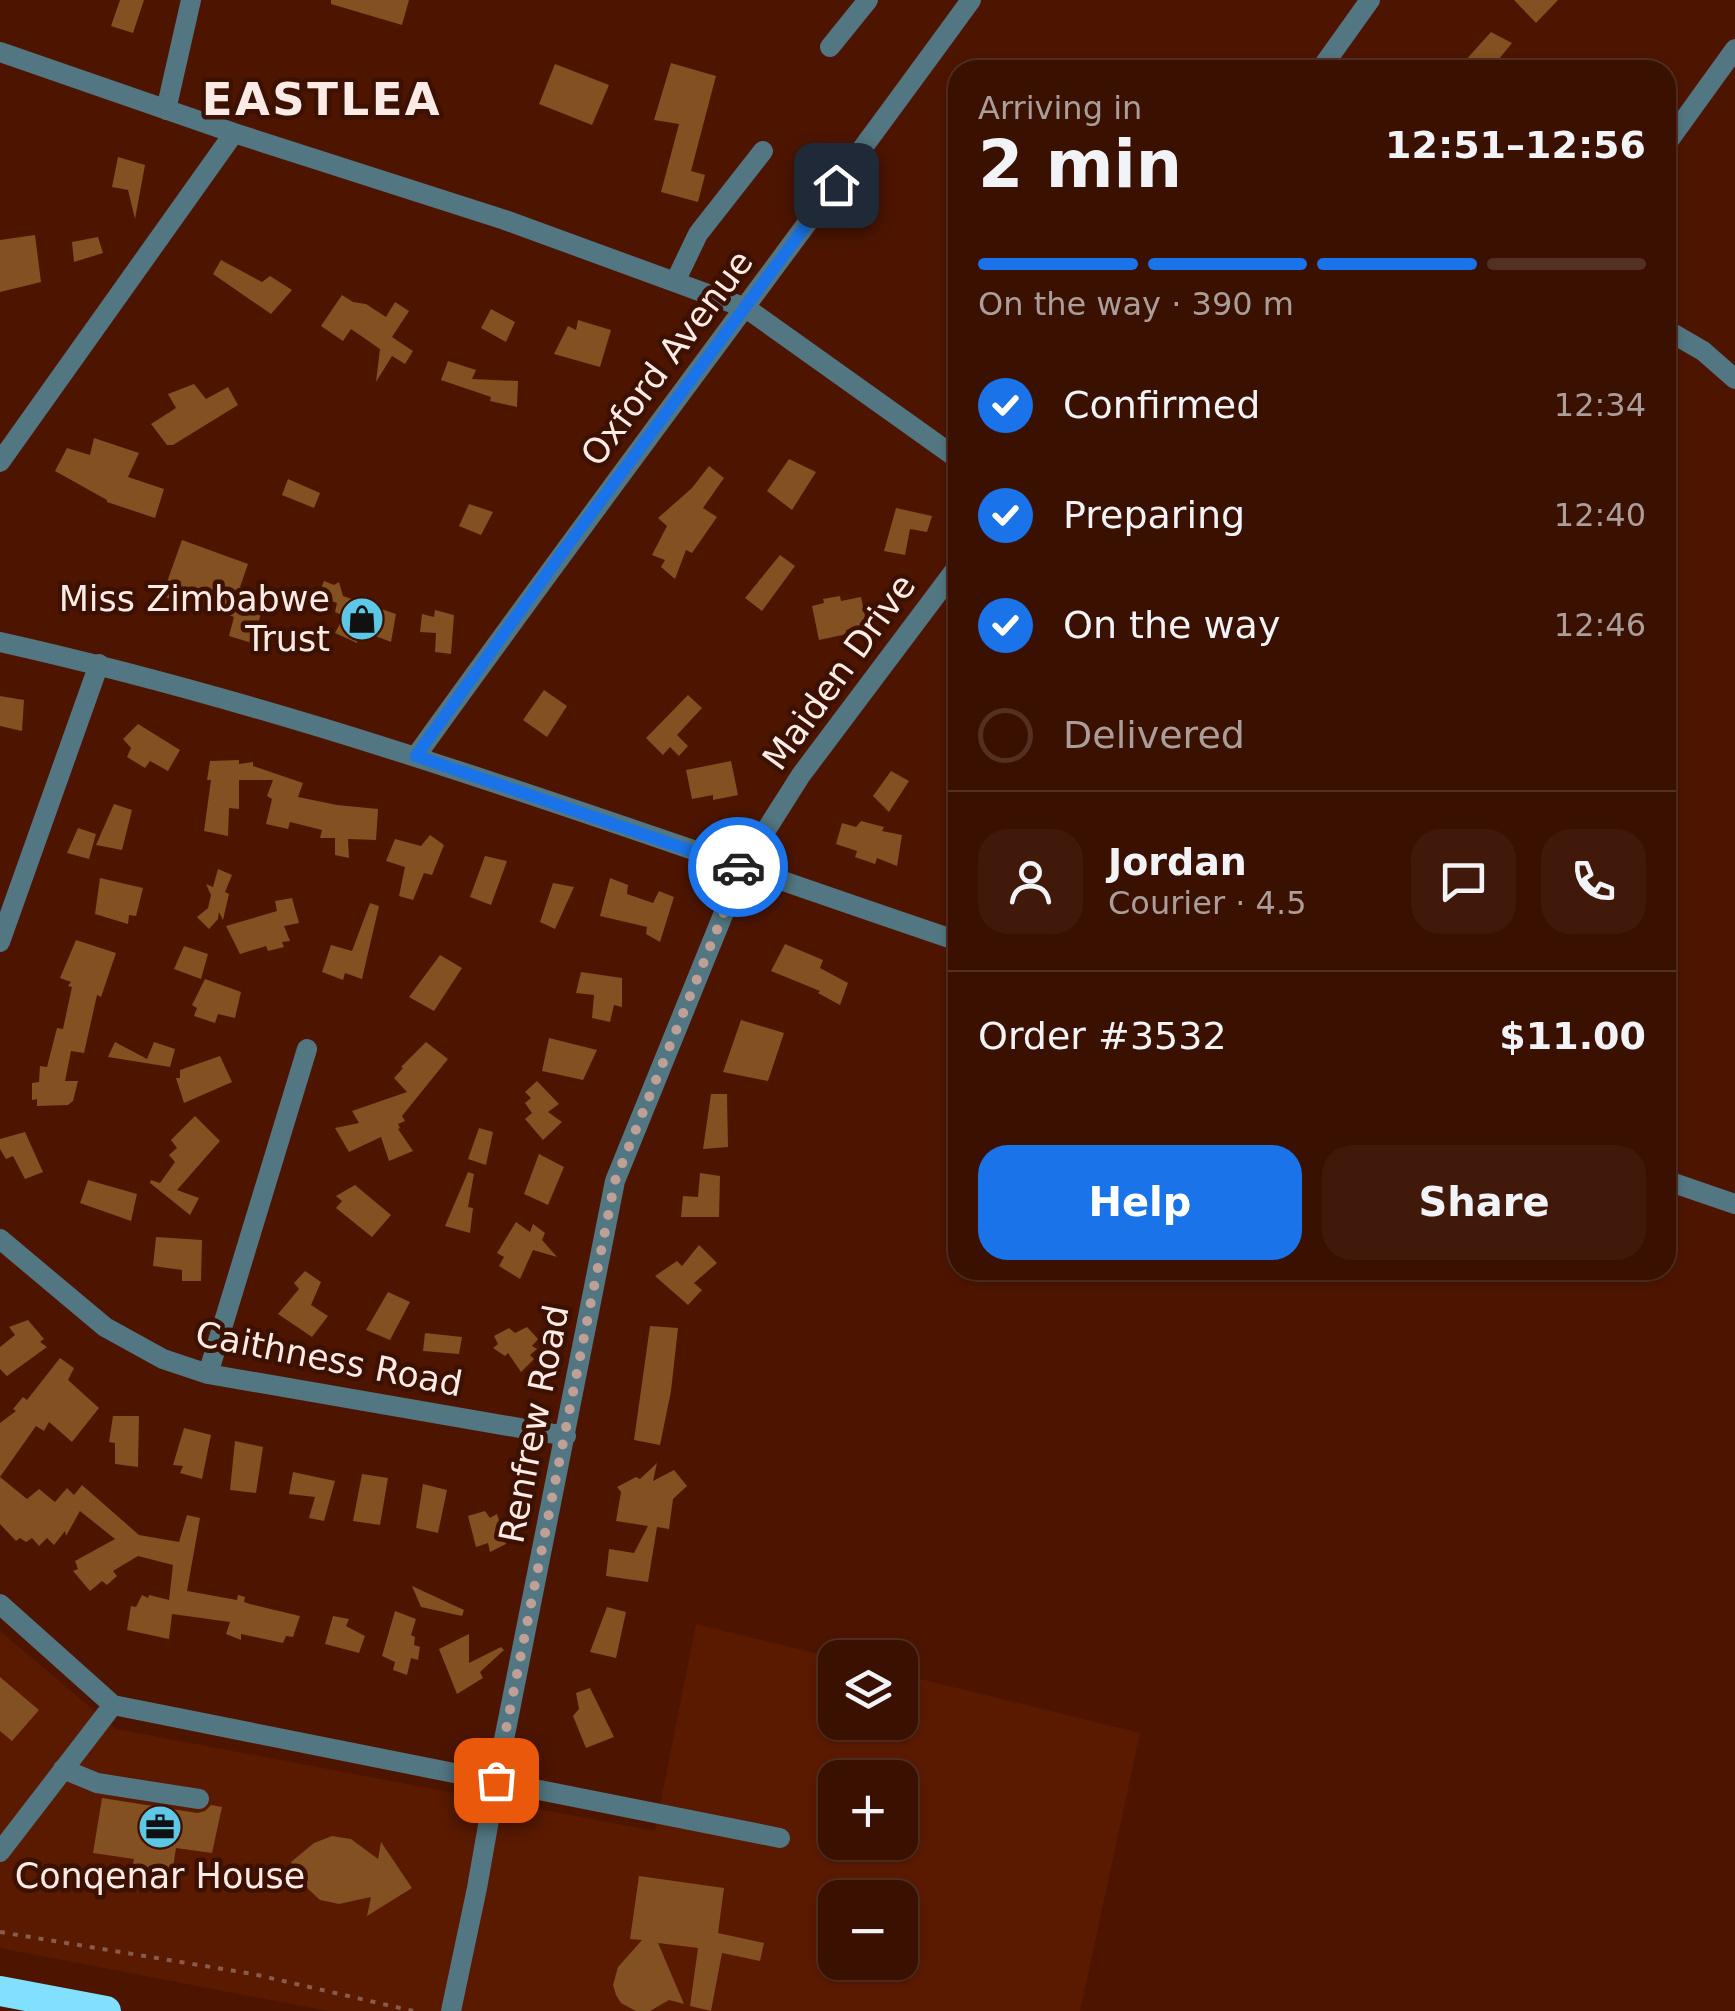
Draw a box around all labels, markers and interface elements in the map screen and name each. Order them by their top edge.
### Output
district label: EASTLEA [202,73,442,126]
text: Arriving in [978,89,1142,127]
text: 12:51–12:56 [1385,123,1646,167]
text: 2 min [978,127,1182,202]
pin [794,143,879,228]
icon: home [809,158,864,213]
street label: Oxford Avenue [573,242,761,474]
text: On the way · 390 m [978,285,1294,323]
icon: check [978,378,1033,433]
text: Confirmed [1063,383,1260,427]
text: 12:34 [1554,386,1646,424]
icon: check [978,488,1033,543]
text: Preparing [1063,493,1245,537]
text: 12:40 [1554,496,1646,534]
street label: Maiden Drive [755,566,923,778]
place label: Miss Zimbabwe Trust [59,579,330,659]
shop icon: Miss Zimbabwe Trust [339,596,385,642]
icon: check [978,598,1033,653]
text: On the way [1063,603,1280,647]
text: 12:46 [1554,606,1646,644]
text: Delivered [1063,713,1245,757]
courier [688,817,788,917]
button: person [978,829,1083,934]
button: chat [1411,829,1516,934]
button: phone [1541,829,1646,934]
icon: car [711,840,766,895]
text: Jordan [1108,840,1247,884]
text: Courier · 4.5 [1108,884,1307,922]
text: Order #3532 [978,1014,1227,1058]
text: $11.00 [1499,1014,1646,1058]
button: Help [978,1145,1302,1260]
button: Share [1322,1145,1646,1260]
street label: Renfrew Road [491,1302,577,1546]
street label: Caithness Road [192,1314,466,1404]
map controls [818,1640,918,1980]
button: layers [818,1640,918,1740]
pin [454,1738,539,1823]
icon: bag [469,1753,524,1808]
button: + [818,1760,918,1860]
office icon: Conqenar House [137,1804,183,1850]
place label: Conqenar House [15,1856,305,1896]
button: − [818,1880,918,1980]

